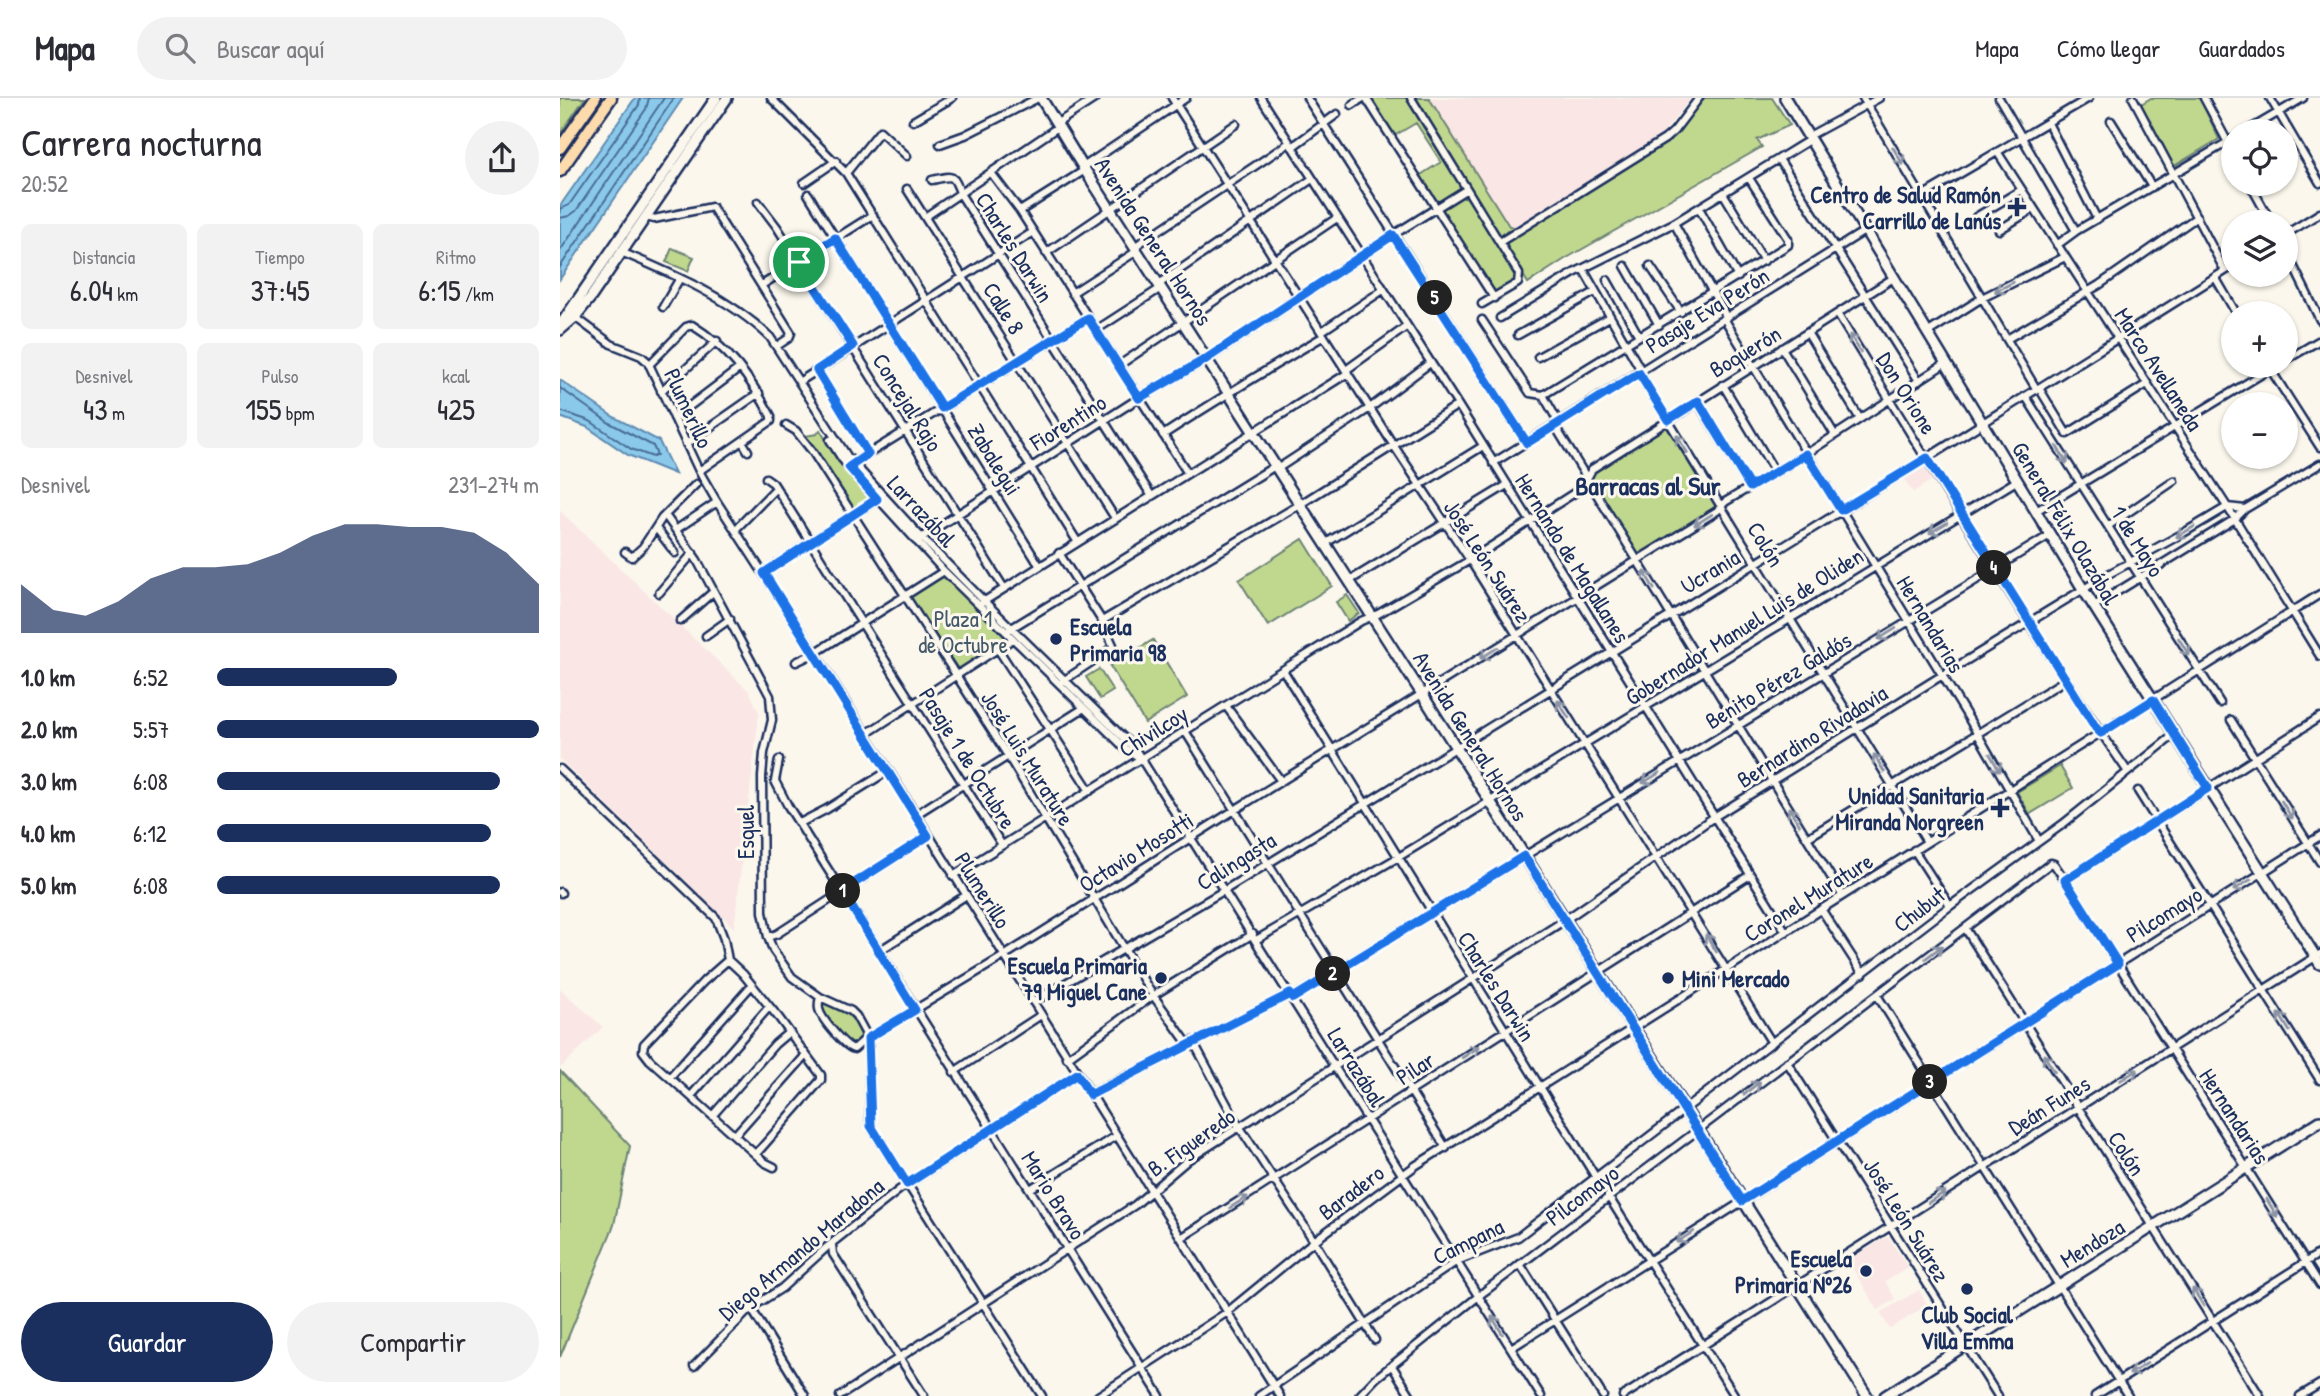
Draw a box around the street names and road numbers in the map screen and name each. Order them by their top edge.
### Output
street label: Avenida General Hornos [1088,151,1220,331]
street label: Charles Darwin [969,186,1061,308]
street label: Pasaje Eva Perón [1639,260,1775,360]
street label: Calle 8 [976,276,1032,340]
street label: Marco Avellaneda [2108,301,2210,437]
street label: Boquerón [1703,318,1787,384]
street label: Don Orione [1870,346,1944,440]
street label: Concejal Rajo [866,347,950,457]
street label: Plumerillo [657,363,721,453]
street label: Fiorentino [1023,387,1112,458]
street label: Zabalegui [961,417,1029,501]
street label: General Félix Olazábal [2005,436,2127,611]
street label: Hernando de Magallanes [1508,467,1638,649]
street label: Larrazábal [881,468,964,554]
street label: José León Suárez [1437,494,1539,628]
street label: 1 de Mayo [2104,499,2172,583]
street label: Colón [1740,516,1792,572]
street label: Gobernador Manuel Luis de Oliden [1619,540,1869,712]
street label: Ucrania [1675,541,1745,601]
street label: Hernandarias [1890,570,1972,679]
street label: Benito Pérez Galdós [1699,624,1857,736]
street label: Avenida General Hornos [1406,645,1536,827]
street label: Bernardino Rivadavia [1731,677,1893,795]
street label: Pasaje 1 de Octubre [912,681,1024,835]
street label: José Luis Murature [974,684,1082,832]
street label: Chivilcoy [1113,698,1194,764]
street label: Esquel [730,804,761,859]
street label: Octavio Mosotti [1073,805,1199,899]
street label: Calingasta [1190,824,1282,898]
street label: Coronel Murature [1738,845,1878,949]
street label: Plumerillo [947,846,1019,934]
street label: Chubut [1887,878,1952,939]
street label: Pilcomayo [2120,879,2208,949]
street label: Charles Darwin [1451,925,1543,1047]
street label: Larrazábal [1321,1022,1394,1113]
street label: Pilar [1390,1044,1440,1092]
street label: Hernandarias [2192,1062,2278,1170]
street label: Deán Funes [2002,1068,2096,1142]
street label: B. Figueredo [1141,1100,1241,1184]
street label: Colón [2101,1125,2153,1181]
street label: Mario Bravo [1015,1145,1093,1245]
street label: José León Suárez [1857,1152,1957,1288]
street label: Baradero [1312,1157,1390,1227]
street label: Pilcomayo [1539,1157,1625,1233]
street label: Diego Armando Maradona [712,1171,890,1327]
street label: Campana [1427,1211,1509,1271]
street label: Mendoza [2054,1211,2130,1275]

